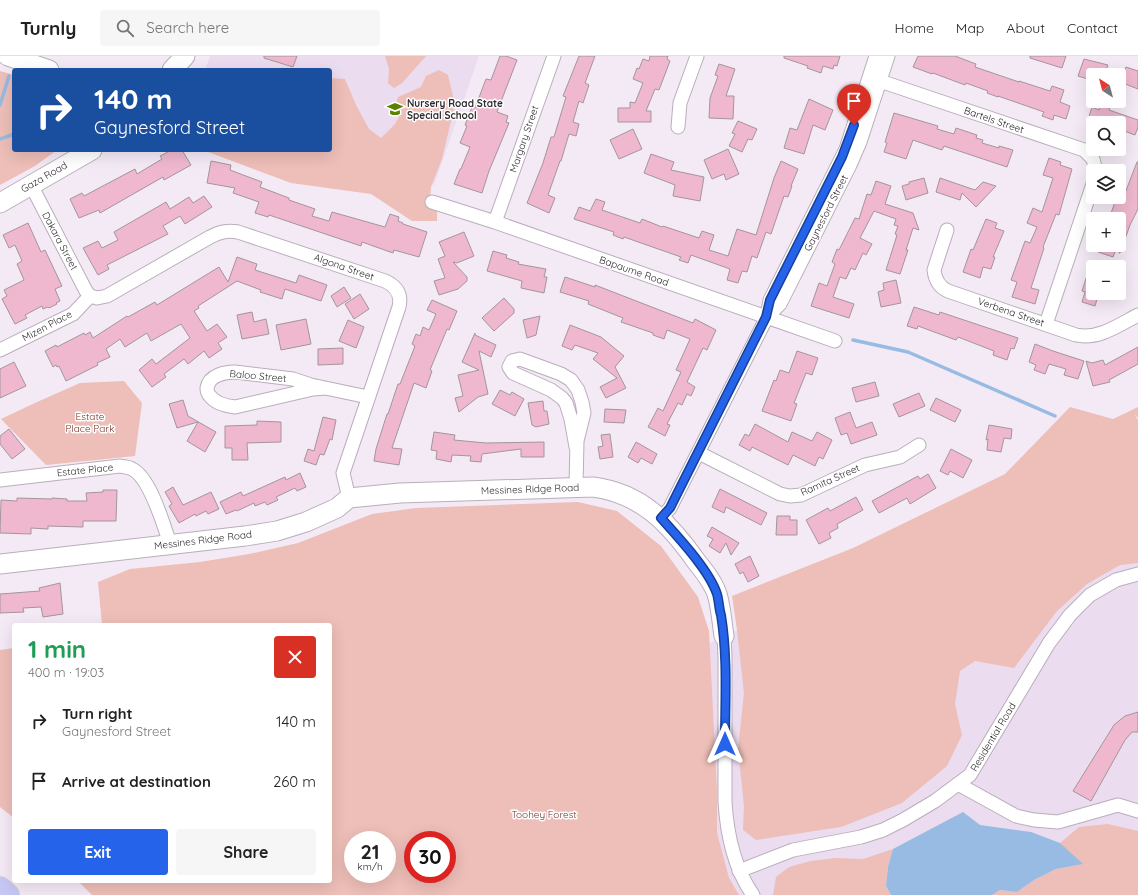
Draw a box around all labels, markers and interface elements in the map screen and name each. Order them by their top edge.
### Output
search box [100,10,380,46]
text: Turnly [20,16,76,40]
icon: search [114,17,136,39]
text: Search here [146,18,229,37]
text: Home [895,19,934,37]
text: Map [956,19,984,37]
text: About [1006,19,1045,37]
text: Contact [1067,19,1118,37]
north arrow [1086,68,1126,108]
map controls [1086,68,1126,300]
text: 140 m [94,81,172,116]
icon: right [28,84,80,136]
pin [837,84,871,125]
icon: arrive [843,90,865,112]
place label: Nursery Road State Special School [407,97,503,122]
school or university icon: Nursery Road State Special School [386,100,404,118]
street label: Margary Street [506,103,542,174]
street label: Bartels Street [962,104,1026,137]
text: Gaynesford Street [94,116,245,139]
button: search [1086,116,1126,156]
street label: Gaza Road [18,158,70,196]
button: layers [1086,164,1126,204]
street label: Gaynesford Street [801,172,851,253]
street label: Dakara Street [39,209,81,273]
button: + [1086,212,1126,252]
street label: Algona Street [312,251,376,284]
street label: Bapaume Road [598,253,670,289]
button: − [1086,260,1126,300]
street label: Verbena Street [976,295,1047,330]
street label: Mizen Place [20,307,74,345]
street label: Baloo Street [229,367,288,385]
park label: Estate Place Park [65,410,115,435]
street label: Estate Place [56,461,114,479]
street label: Ramita Street [798,461,862,499]
street label: Messines Ridge Road [481,481,579,497]
street label: Messines Ridge Road [153,528,253,552]
text: 1 min [28,634,86,664]
button: close [274,636,316,678]
text: 400 m · 19:03 [28,664,104,680]
street label: Residential Road [967,700,1019,774]
text: Turn right [62,704,133,723]
icon: right [28,710,50,732]
text: 140 m [276,712,316,731]
text: Gaynesford Street [62,723,171,739]
position arrow [704,723,746,765]
icon: arrive [28,770,50,792]
text: Arrive at destination [62,772,211,791]
text: 260 m [273,772,316,791]
park label: Toohey Forest [511,808,577,821]
button: Exit [28,829,168,875]
button: Share [176,829,316,875]
speed limit sign: 30 [404,831,456,883]
text: 21 [360,839,380,864]
text: km/h [357,860,383,873]

